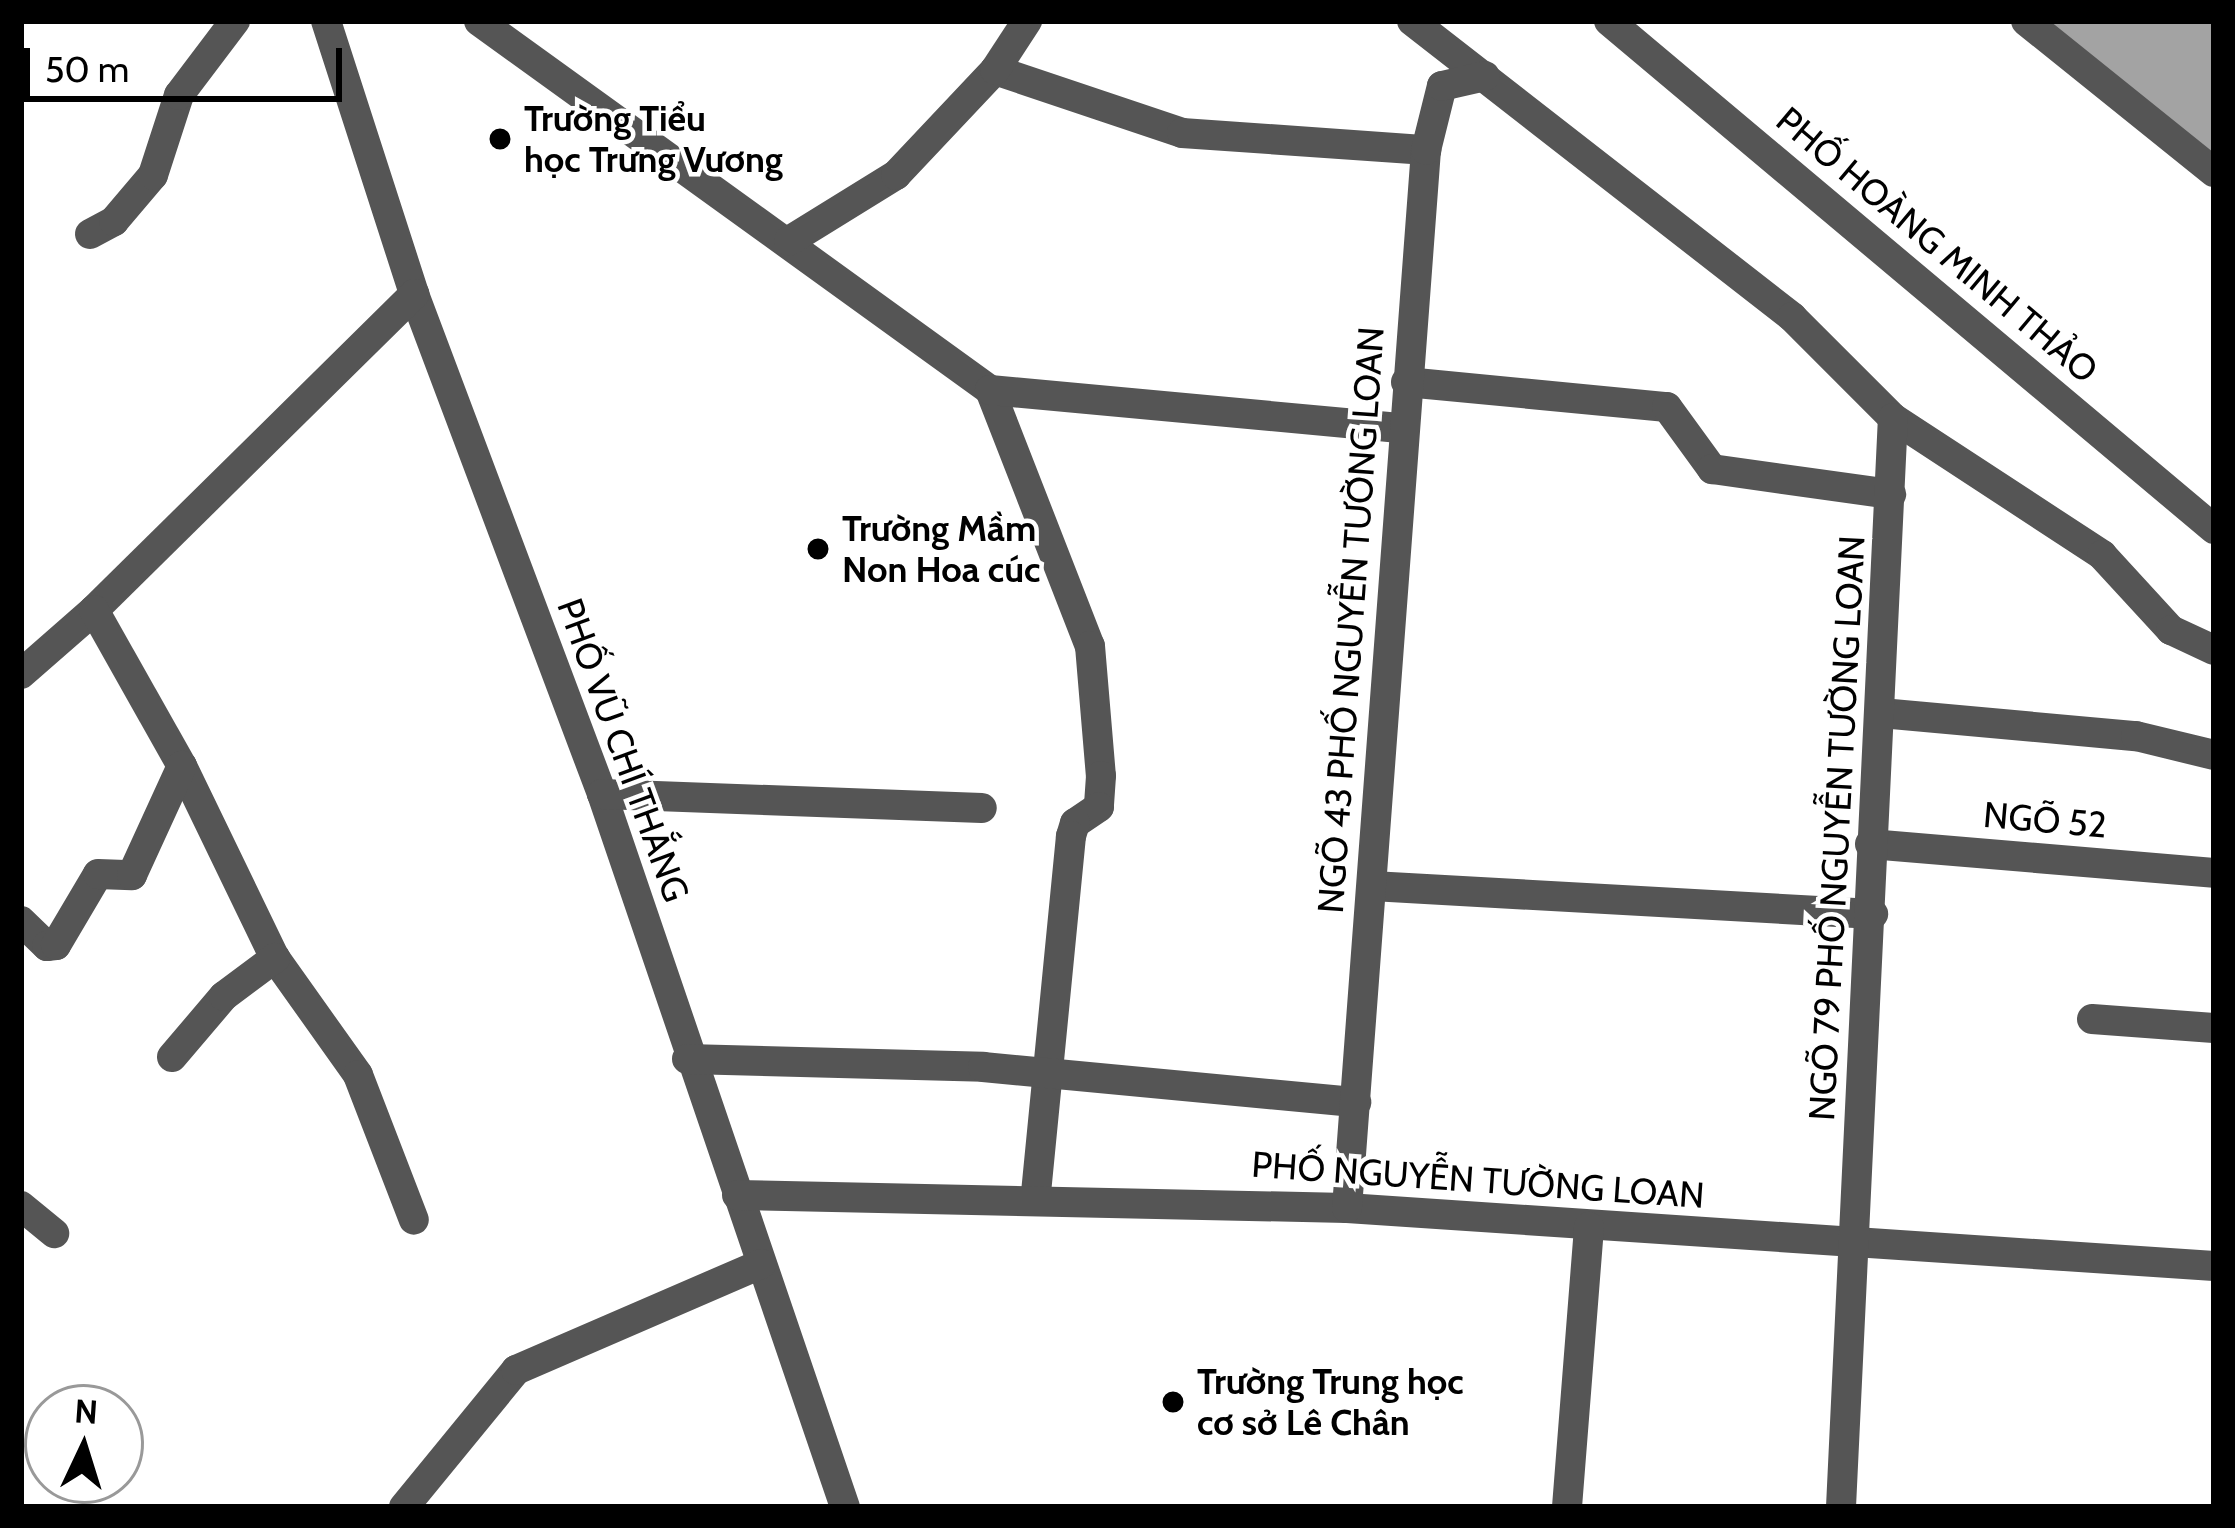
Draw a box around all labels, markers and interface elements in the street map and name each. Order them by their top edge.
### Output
scale bar [30,24,348,98]
text: 50 m [45,47,129,91]
place label: Trường Tiểu học Trưng Vương [524,96,783,181]
street label: PHỐ HOÀNG MINH THẢO [1768,98,2106,392]
marker: Trường Tiểu học Trưng Vương [487,126,513,152]
street label: NGÕ 43 PHỐ NGUYỄN TƯỜNG LOAN [1309,325,1393,915]
place label: Trường Mầm Non Hoa cúc [842,506,1040,591]
street label: NGÕ 79 PHỐ NGUYỄN TƯỜNG LOAN [1800,534,1874,1122]
marker: Trường Mầm Non Hoa cúc [805,536,831,562]
street label: PHỐ VŨ CHÍ THẮNG [548,593,698,907]
street label: NGÕ 52 [1982,793,2108,847]
street label: PHỐ NGUYỄN TƯỜNG LOAN [1250,1143,1706,1217]
place label: Trường Trung học cơ sở Lê Chân [1197,1359,1464,1444]
north arrow [24,1384,144,1504]
marker: Trường Trung học cơ sở Lê Chân [1160,1389,1186,1415]
text: N [73,1390,99,1432]

